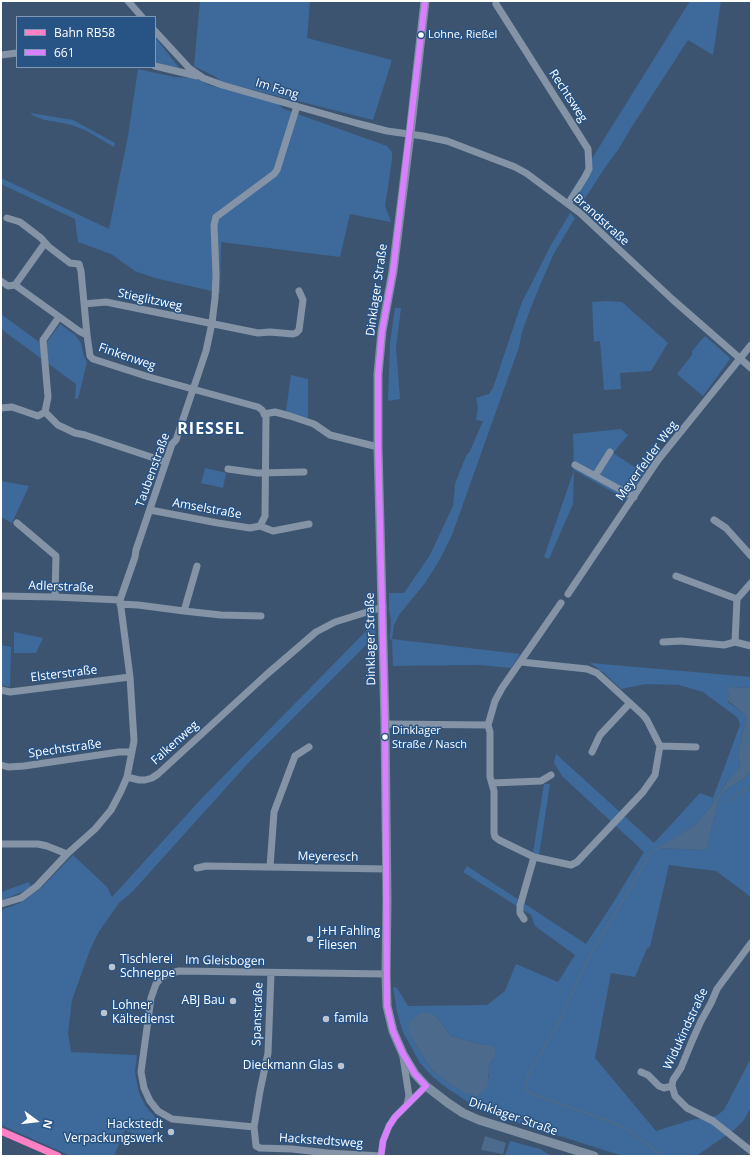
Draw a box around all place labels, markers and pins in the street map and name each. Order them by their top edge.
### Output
place label: Lohne, Rießel [428,28,497,42]
marker: Lohne, Rießel [416,30,426,40]
place label: Dinklager Straße / Nasch [392,724,467,750]
marker: Dinklager Straße / Nasch [380,732,390,742]
place label: J+H Fahling Fliesen [318,925,380,953]
marker: J+H Fahling Fliesen [305,934,315,944]
place label: Tischlerei Schneppe [120,953,175,981]
marker: Tischlerei Schneppe [107,962,117,972]
place label: ABJ Bau [182,994,225,1008]
marker: ABJ Bau [228,996,238,1006]
place label: Lohner Kältedienst [112,999,175,1027]
marker: Lohner Kältedienst [99,1008,109,1018]
place label: famila [334,1012,369,1026]
marker: famila [321,1014,331,1024]
place label: Dieckmann Glas [243,1059,333,1073]
marker: Dieckmann Glas [336,1061,346,1071]
place label: Hackstedt Verpackungswerk [64,1118,163,1146]
marker: Hackstedt Verpackungswerk [166,1127,176,1137]

